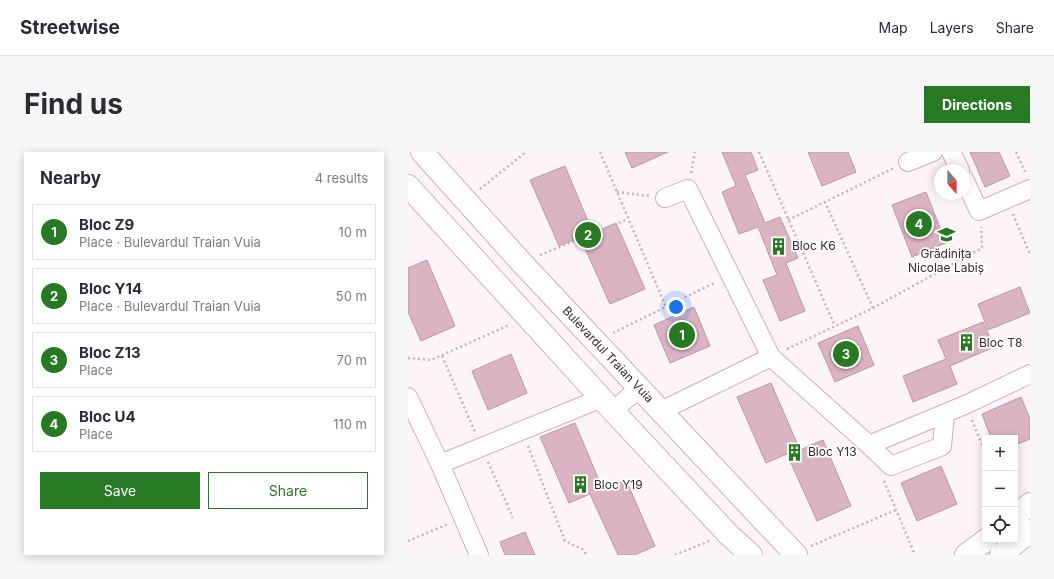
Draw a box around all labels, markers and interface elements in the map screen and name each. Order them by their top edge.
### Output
text: Streetwise [20,16,120,39]
text: Map [879,19,908,36]
text: Layers [930,19,974,36]
text: Share [996,19,1034,36]
button: Directions [924,86,1030,123]
text: Find us [24,87,123,121]
north arrow [934,164,970,200]
text: Nearby [40,168,101,188]
text: 4 results [315,170,368,186]
pin: 4 [906,209,932,239]
text: Bloc Z9 [79,215,134,234]
pin: 2 [575,220,601,250]
text: 1 [51,224,57,240]
text: 10 m [338,224,367,240]
school or university icon: Grădinița Nicolae Labiș [936,225,956,245]
text: Place · Bulevardul Traian Vuia [79,234,261,250]
building icon: Bloc K6 [769,236,789,256]
place label: Bloc K6 [792,238,836,253]
place label: Grădinița Nicolae Labiș [908,246,984,275]
text: Bloc Y14 [79,279,142,298]
text: 2 [50,288,58,304]
text: 50 m [336,288,367,304]
your location [666,297,686,317]
text: Place · Bulevardul Traian Vuia [79,298,261,314]
street label: Bulevardul Traian Vuia [559,303,657,406]
pin: 1 [669,320,695,350]
building icon: Bloc T8 [956,333,976,353]
place label: Bloc T8 [979,335,1022,350]
pin: 3 [833,339,859,369]
text: Bloc Z13 [79,343,141,362]
text: 3 [50,352,58,368]
text: 70 m [337,352,367,368]
text: Place [79,362,113,378]
text: Bloc U4 [79,407,136,426]
text: 4 [50,416,58,432]
text: 110 m [333,416,367,432]
text: Place [79,426,113,442]
map controls [982,435,1018,543]
button: + [982,435,1018,471]
building icon: Bloc Y13 [785,442,805,462]
place label: Bloc Y13 [808,444,857,459]
button: − [982,471,1018,507]
button: Save [40,472,200,509]
button: Share [208,472,368,509]
building icon: Bloc Y19 [571,475,591,495]
place label: Bloc Y19 [594,477,643,492]
button: locate [982,507,1018,543]

